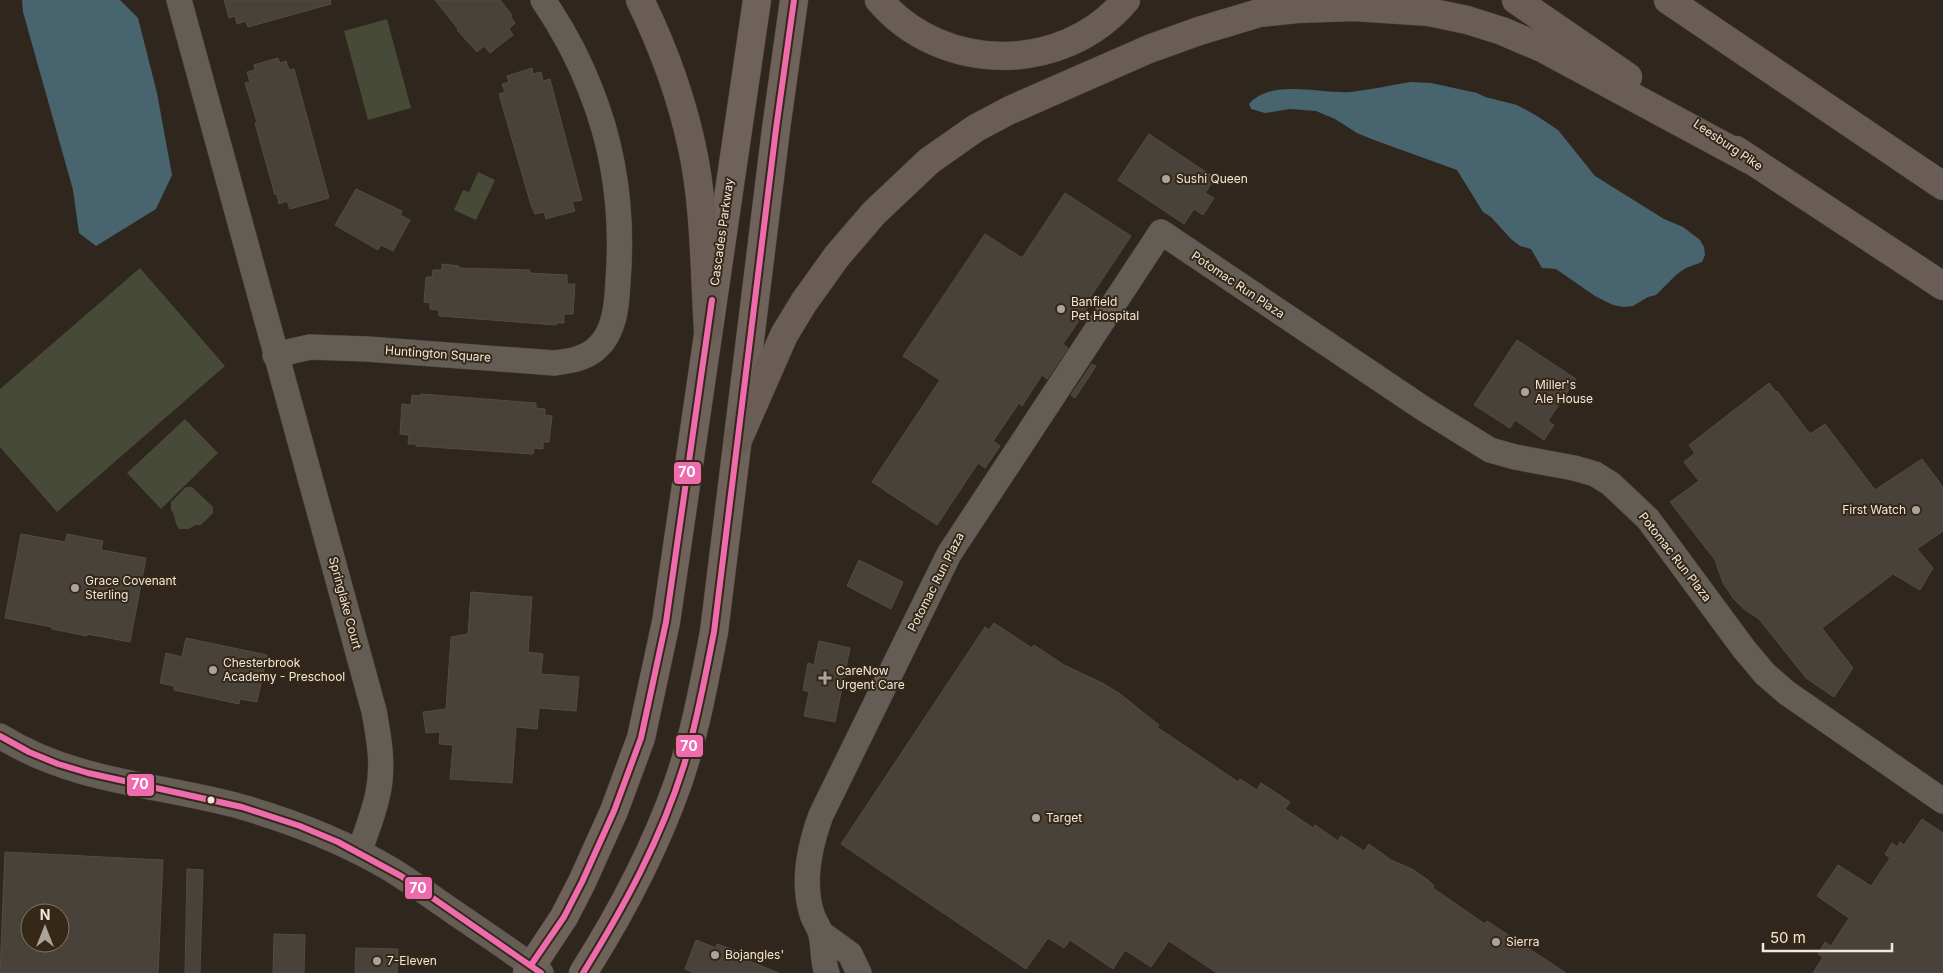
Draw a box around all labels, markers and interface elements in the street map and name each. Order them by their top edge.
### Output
street label: Leesburg Pike [1691,116,1766,173]
place label: Sushi Queen [1176,171,1248,186]
marker: Sushi Queen [1160,173,1172,185]
street label: Cascades Parkway [707,177,737,287]
street label: Potomac Run Plaza [1189,248,1288,321]
place label: Banfield Pet Hospital [1071,294,1139,323]
marker: Banfield Pet Hospital [1055,303,1067,315]
street label: Huntington Square [385,342,491,365]
place label: Miller's Ale House [1535,377,1593,406]
marker: Miller's Ale House [1519,386,1531,398]
line badge: 70 [673,461,702,485]
text: 70 [678,463,696,480]
place label: First Watch [1842,502,1906,517]
marker: First Watch [1910,504,1922,516]
street label: Potomac Run Plaza [1636,509,1715,604]
street label: Potomac Run Plaza [904,530,967,634]
street label: Springlake Court [326,555,365,651]
place label: Grace Covenant Sterling [85,573,177,602]
marker: Grace Covenant Sterling [69,582,81,594]
place label: Chesterbrook Academy - Preschool [223,655,345,684]
place label: CareNow Urgent Care [836,663,905,692]
marker: Chesterbrook Academy - Preschool [207,664,219,676]
marker: CareNow Urgent Care [818,671,832,685]
line badge: 70 [675,734,704,758]
text: 70 [680,737,698,754]
line badge: 70 [126,773,155,797]
text: 70 [131,775,149,792]
unlabelled marker [206,795,216,805]
place label: Target [1046,810,1082,825]
marker: Target [1030,812,1042,824]
line badge: 70 [404,876,433,900]
text: 70 [409,879,427,896]
north arrow [20,903,70,953]
text: N [40,906,50,923]
scale bar [1763,920,1892,952]
text: 50 m [1770,928,1806,947]
place label: Sierra [1506,934,1540,949]
marker: Sierra [1490,936,1502,948]
place label: Bojangles' [725,947,784,962]
marker: Bojangles' [709,949,721,961]
place label: 7-Eleven [387,953,437,968]
marker: 7-Eleven [371,955,383,967]

